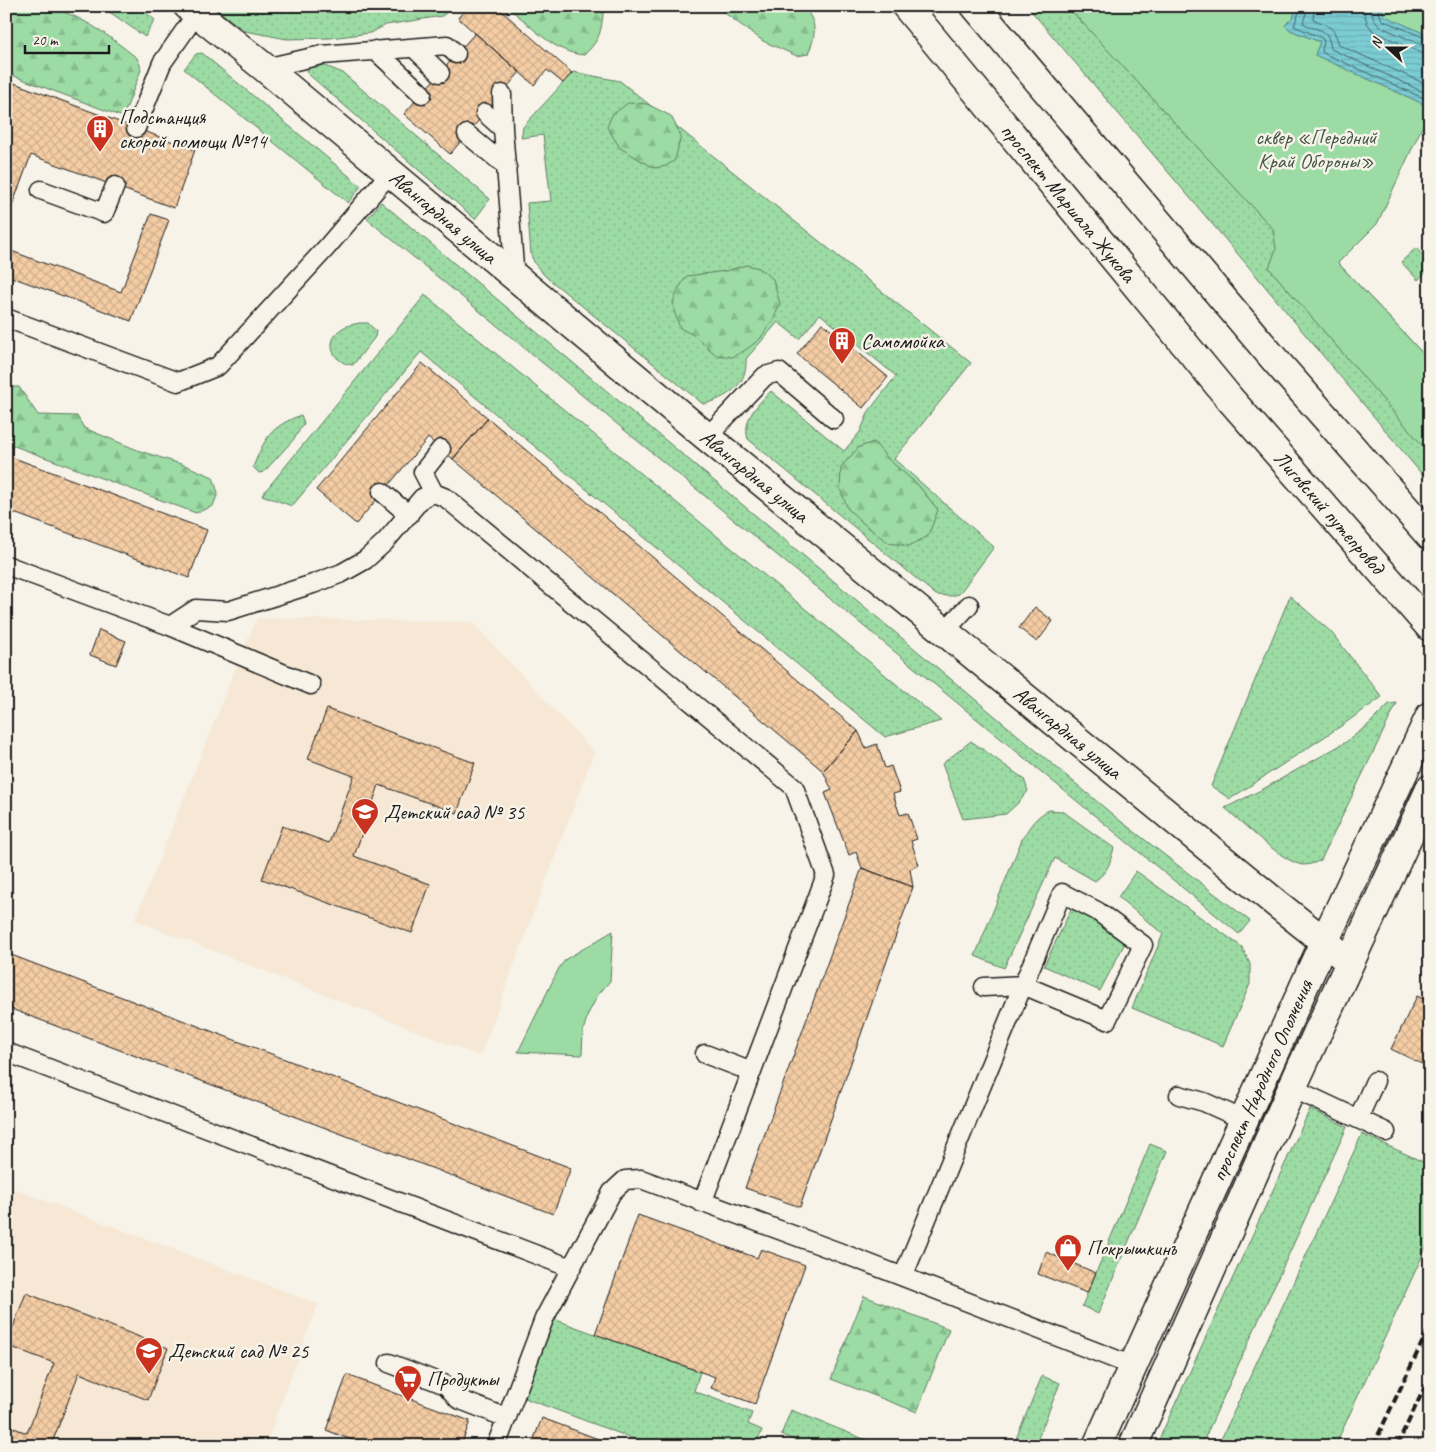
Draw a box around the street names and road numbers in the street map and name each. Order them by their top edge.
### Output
street label: проспект Маршала Жукова [995,118,1142,289]
street label: Авангардная улица [384,164,504,270]
street label: Авангардная улица [695,424,815,529]
street label: Лиговский путепровод [1268,445,1392,581]
street label: Авангардная улица [1008,681,1129,786]
street label: проспект Народного Ополчения [1205,974,1319,1185]

